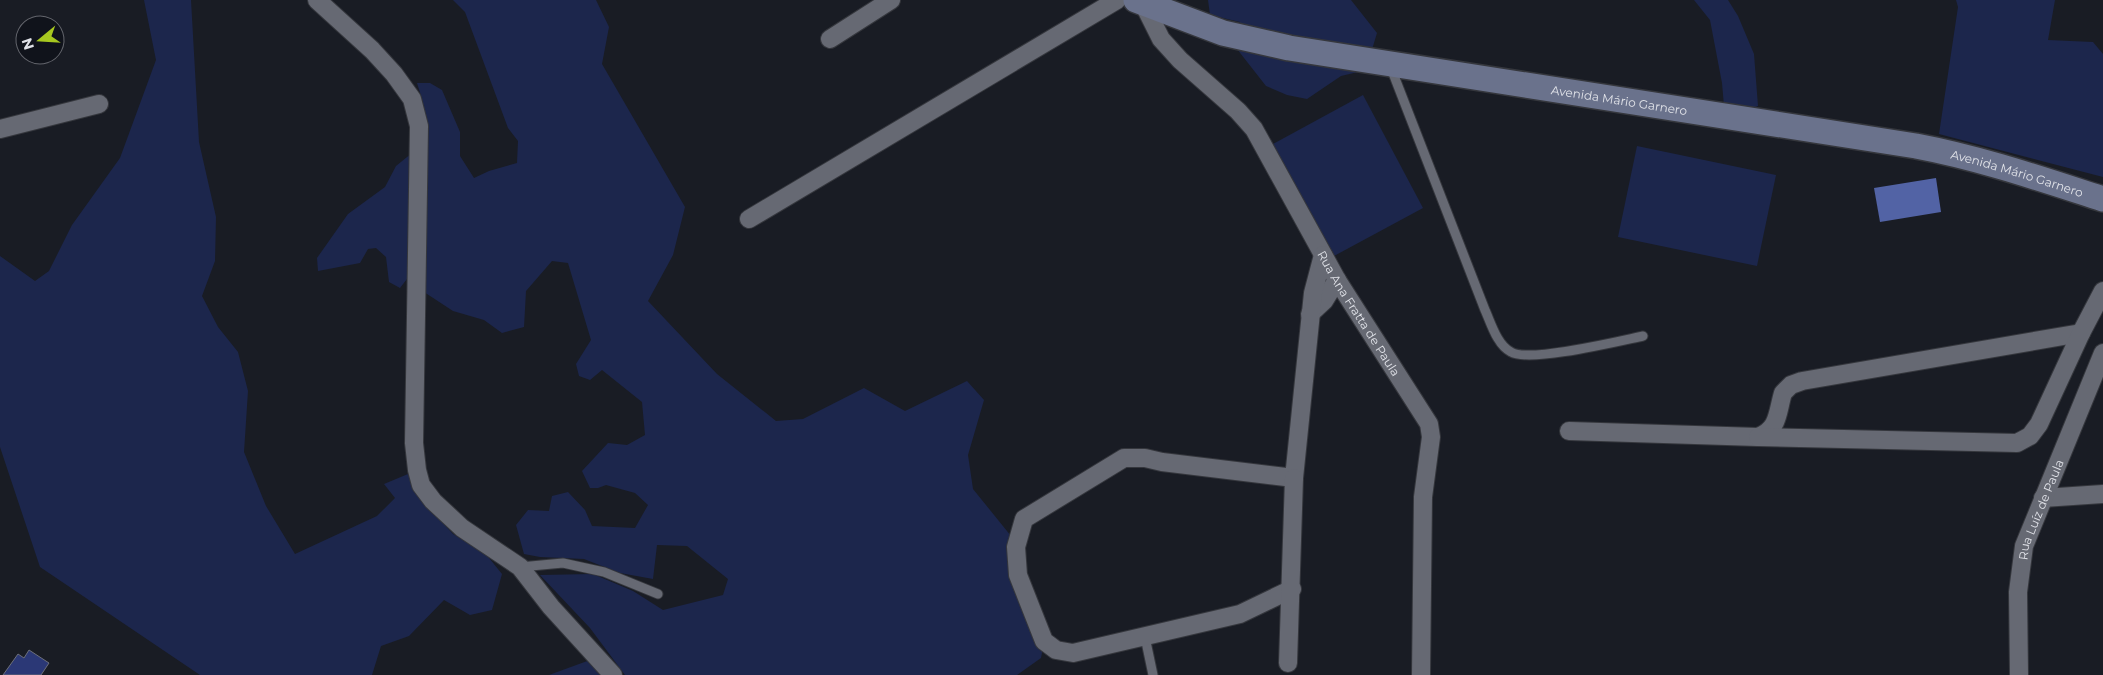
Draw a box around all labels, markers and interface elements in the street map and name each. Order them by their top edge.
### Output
north arrow [15,15,65,65]
text: N [17,36,38,52]
street label: Avenida Mário Garnero [1550,82,1688,118]
street label: Avenida Mário Garnero [1949,146,2085,200]
street label: Rua Ana Fratta de Paula [1315,248,1404,379]
street label: Rua Luíz de Paula [2015,457,2066,561]

